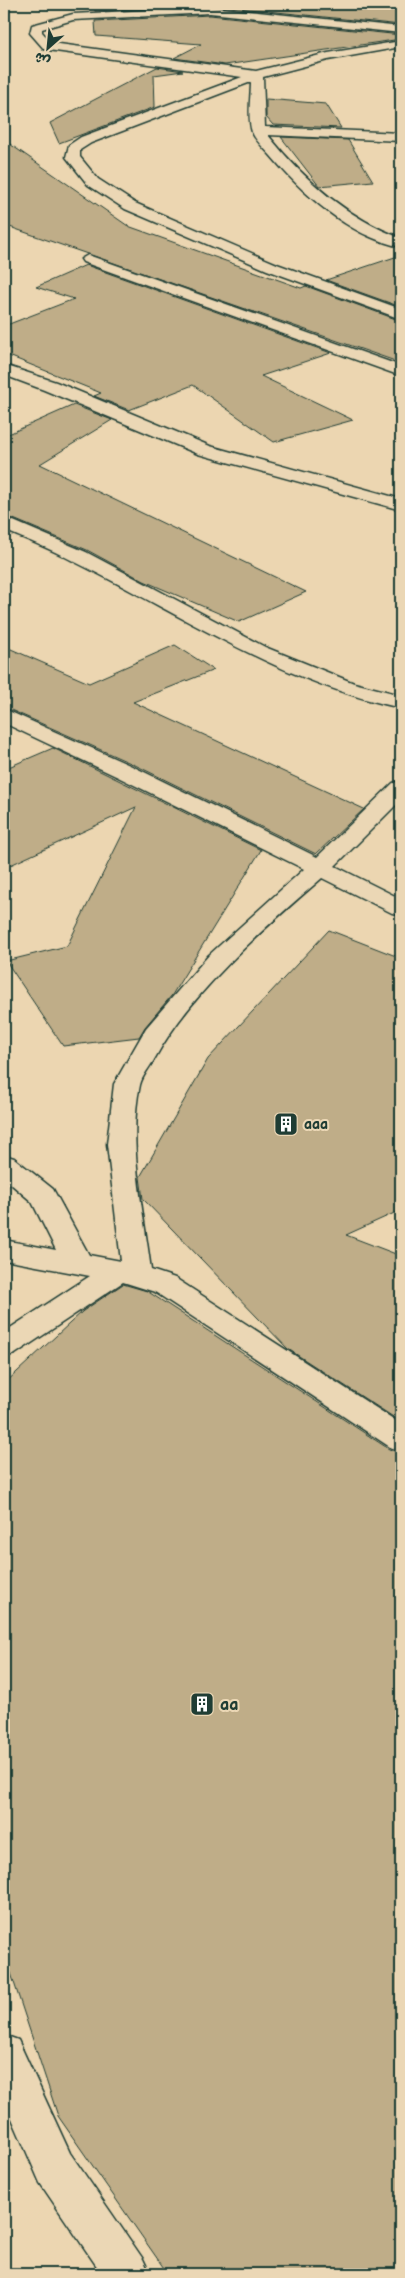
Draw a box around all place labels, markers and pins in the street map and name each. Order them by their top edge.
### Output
building icon: aaa [273,1111,299,1137]
place label: aaa [304,1116,328,1133]
building icon: aa [189,1691,215,1717]
place label: aa [220,1696,238,1715]

